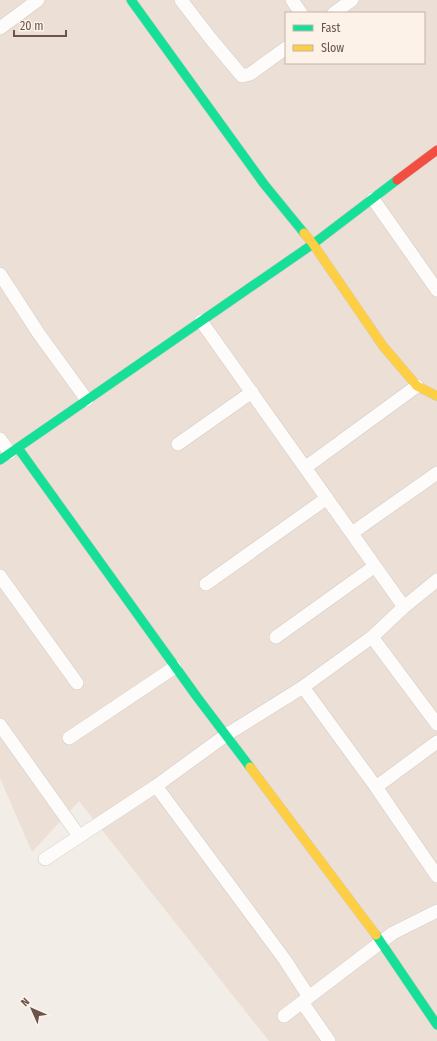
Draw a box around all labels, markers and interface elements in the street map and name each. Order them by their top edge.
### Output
scale bar [14,12,66,38]
legend [285,12,425,64]
text: 20 m [20,19,44,33]
text: Fast [321,21,340,35]
text: Slow [321,41,344,55]
north arrow [12,989,52,1029]
text: N [18,995,32,1009]

